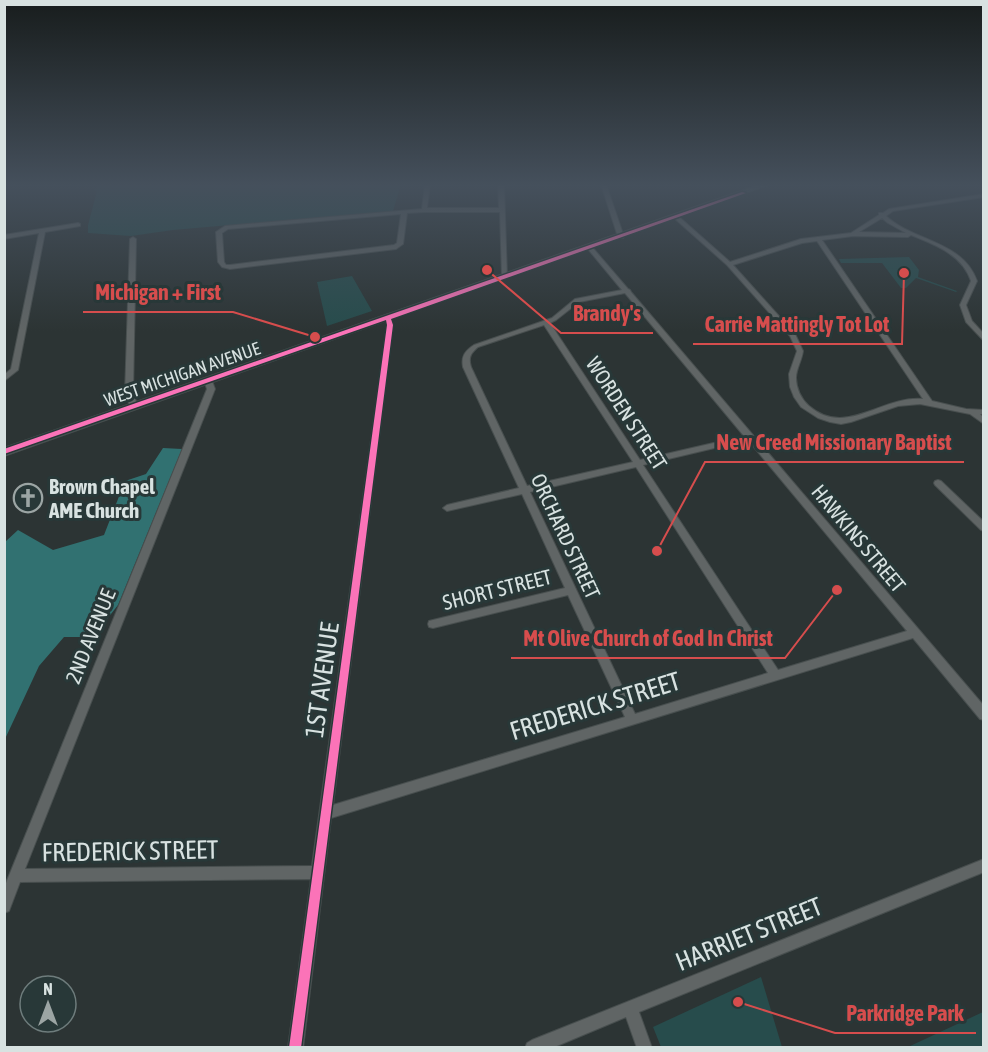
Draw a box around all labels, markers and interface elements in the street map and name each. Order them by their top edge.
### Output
callout: Michigan + First [83,272,233,312]
text: Michigan + First [95,279,221,305]
callout: Brandy's [561,293,653,333]
text: Brandy's [573,300,641,326]
callout: Carrie Mattingly Tot Lot [693,304,902,344]
text: Carrie Mattingly Tot Lot [705,311,890,337]
street label: WEST MICHIGAN AVENUE [101,337,263,411]
street label: WORDEN STREET [582,352,672,474]
callout: New Creed Missionary Baptist [705,422,964,462]
text: New Creed Missionary Baptist [716,429,952,455]
street label: ORCHARD STREET [527,470,605,602]
place label: Brown Chapel AME Church [48,474,155,522]
street label: HAWKINS STREET [807,479,911,597]
church icon: Brown Chapel AME Church [12,482,44,514]
street label: SHORT STREET [440,564,554,614]
street label: 2ND AVENUE [60,585,120,687]
callout: Mt Olive Church of God In Christ [511,618,785,658]
street label: 1ST AVENUE [299,621,345,739]
text: Mt Olive Church of God In Christ [523,625,773,651]
street label: FREDERICK STREET [506,666,684,746]
street label: FREDERICK STREET [41,834,219,868]
street label: HARRIET STREET [671,891,827,977]
north arrow [18,974,78,1034]
text: N [43,980,53,998]
callout: Parkridge Park [835,993,976,1033]
text: Parkridge Park [846,1000,964,1026]

